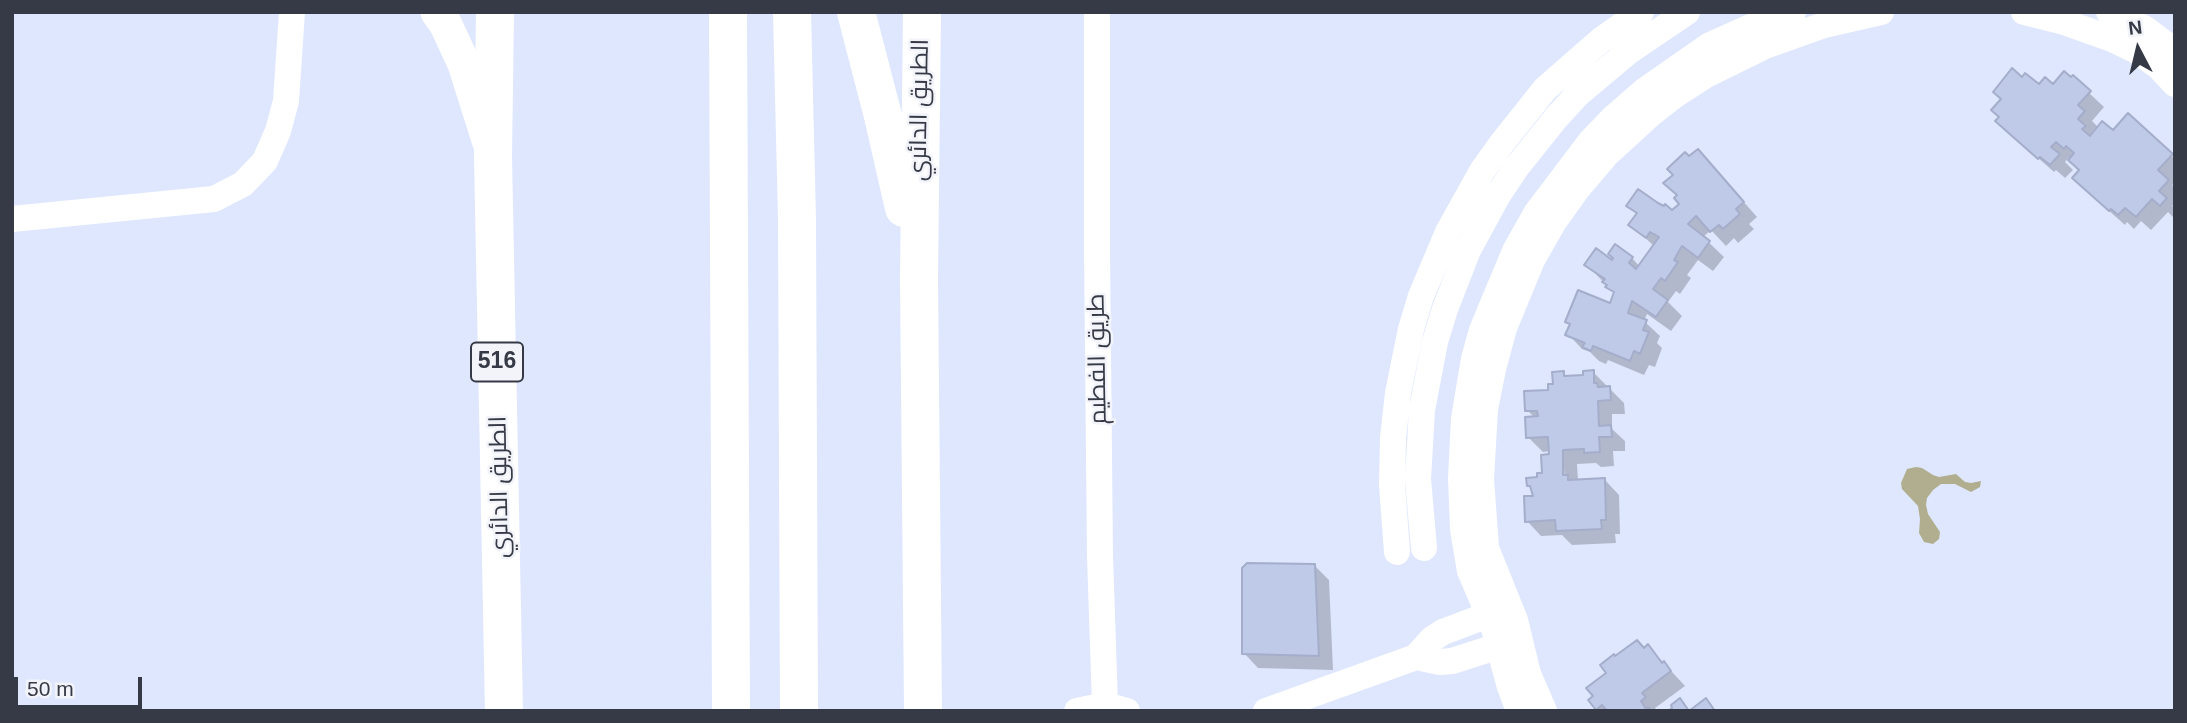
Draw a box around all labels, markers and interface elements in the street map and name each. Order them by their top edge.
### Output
north arrow [2103,14,2173,84]
text: N [2127,16,2143,39]
street label: الطريق الدائري [904,39,936,181]
street label: طريق الفطيم [1082,293,1114,425]
road number: 516 [471,342,523,382]
street label: الطريق الدائري [484,416,516,558]
scale bar [18,664,145,708]
text: 50 m [27,677,74,700]

